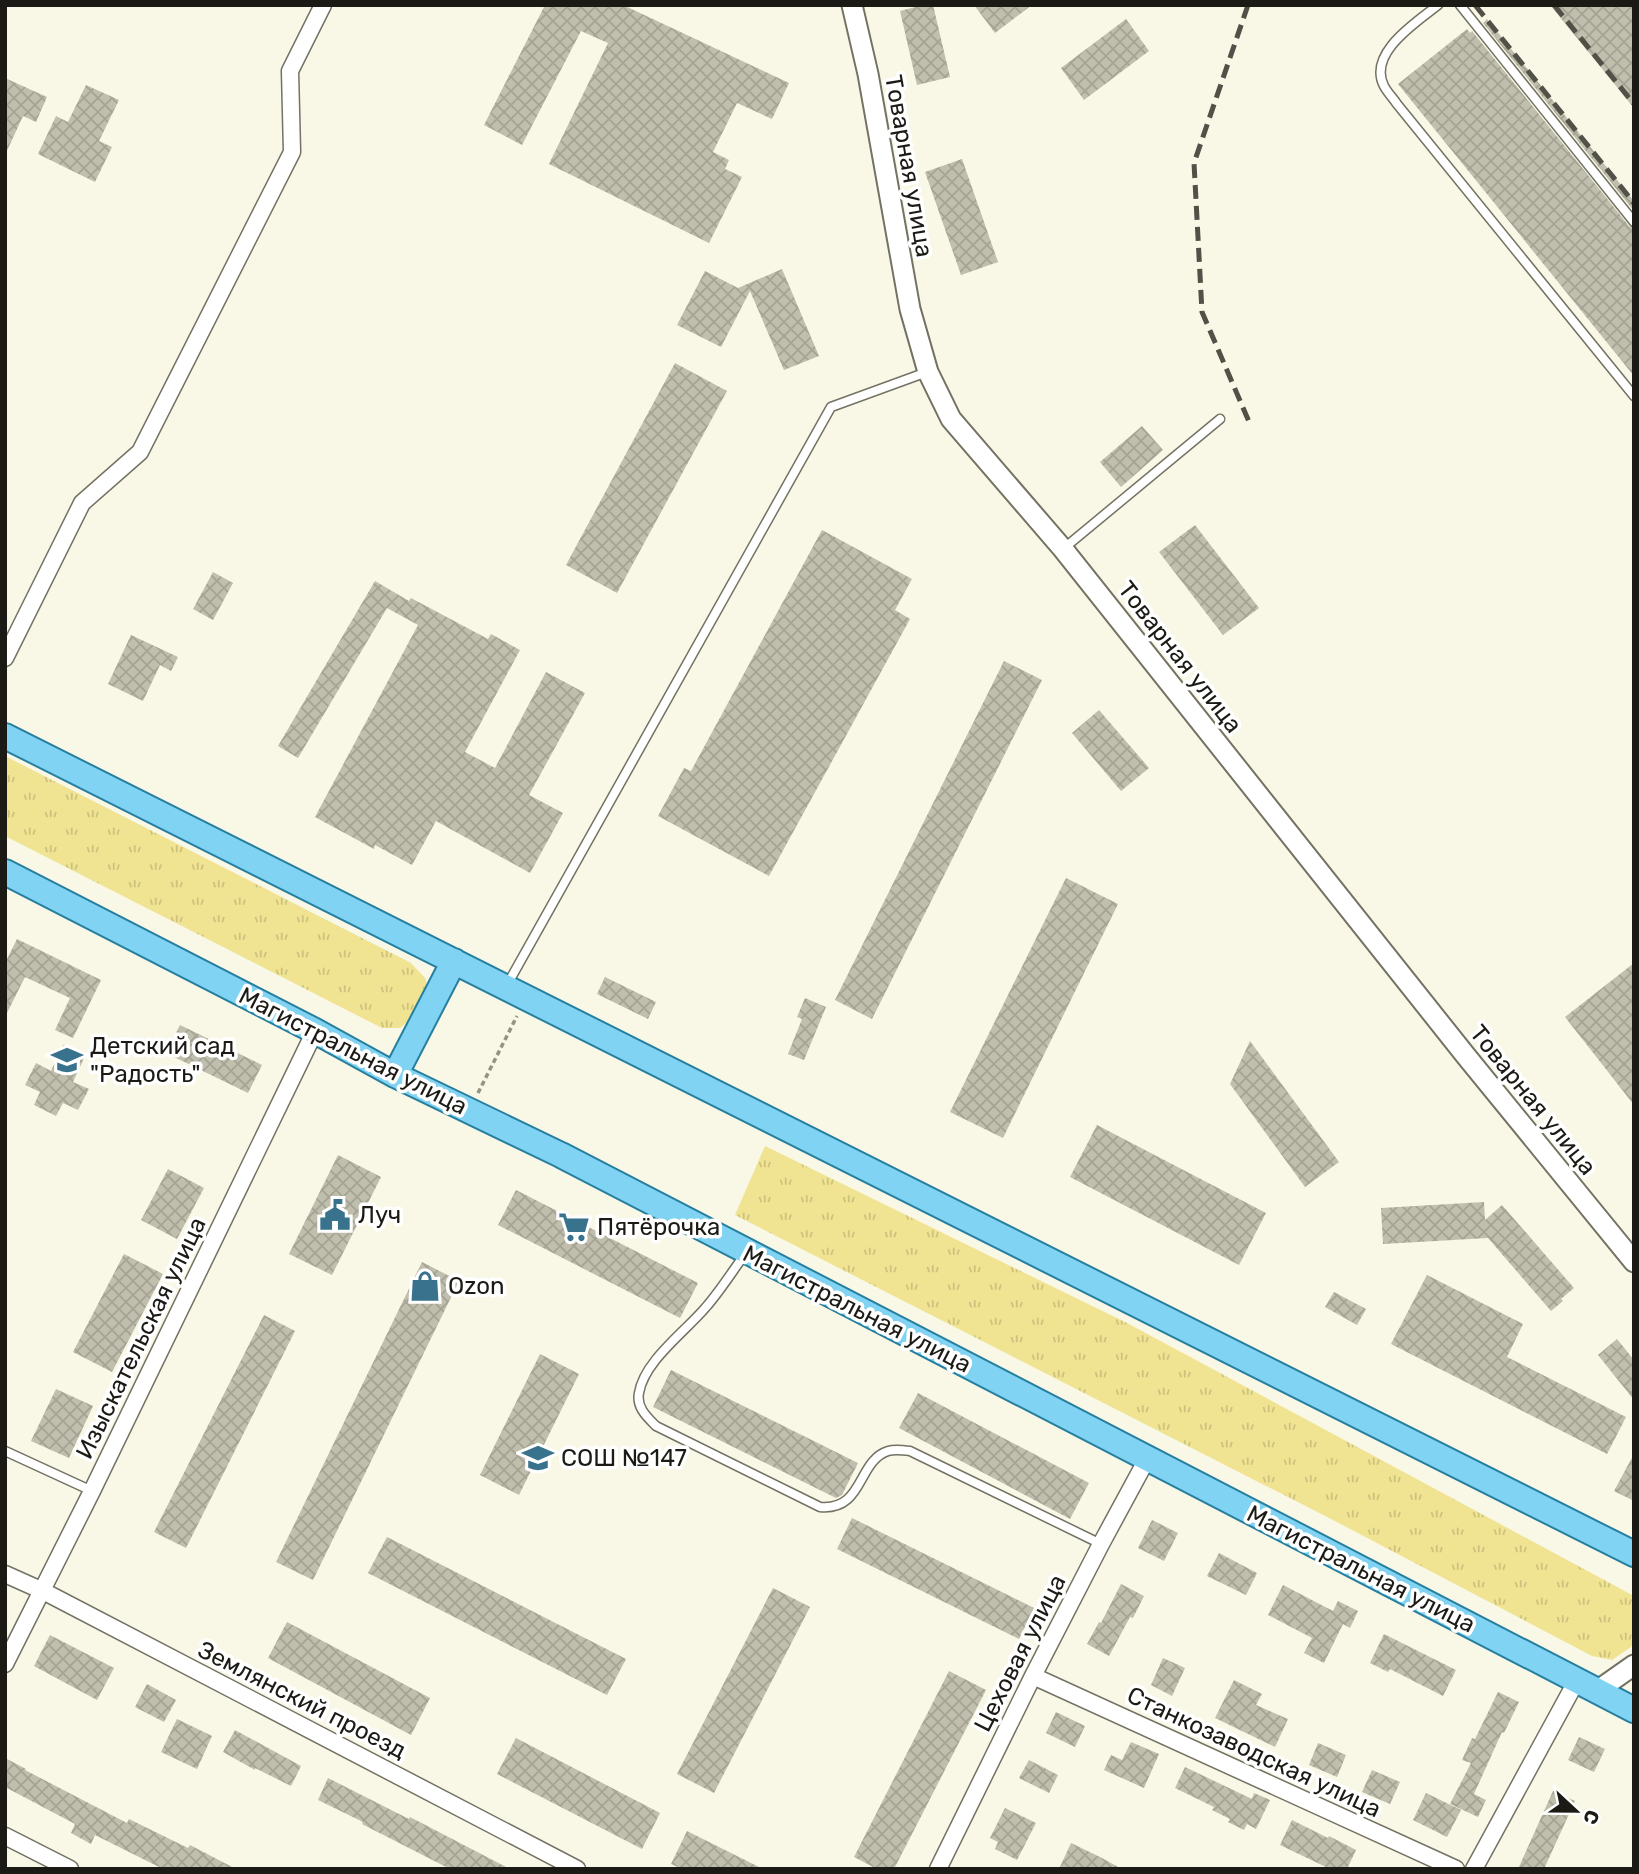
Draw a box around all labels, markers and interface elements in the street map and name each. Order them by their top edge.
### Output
street label: Товарная улица [879,73,939,259]
street label: Товарная улица [1112,576,1248,738]
street label: Магистральная улица [234,981,472,1121]
street label: Товарная улица [1464,1019,1602,1181]
place label: Детский сад "Радость" [90,1032,235,1088]
school or university icon: Детский сад "Радость" [50,1043,84,1077]
public building icon: Луч [318,1198,352,1232]
place label: Луч [358,1201,401,1229]
supermarket icon: Пятёрочка [557,1210,591,1244]
street label: Изыскательская улица [70,1213,212,1463]
place label: Пятёрочка [597,1213,720,1241]
street label: Магистральная улица [738,1239,976,1379]
shop icon: Ozon [408,1269,442,1303]
place label: Ozon [448,1272,505,1300]
school or university icon: СОШ №147 [521,1441,555,1475]
place label: СОШ №147 [561,1444,687,1472]
street label: Магистральная улица [1242,1499,1480,1639]
street label: Цеховая улица [968,1570,1072,1736]
street label: Землянский проезд [193,1635,411,1765]
street label: Станкозаводская улица [1123,1681,1385,1823]
north arrow [1541,1776,1611,1846]
text: С [1578,1807,1604,1828]

